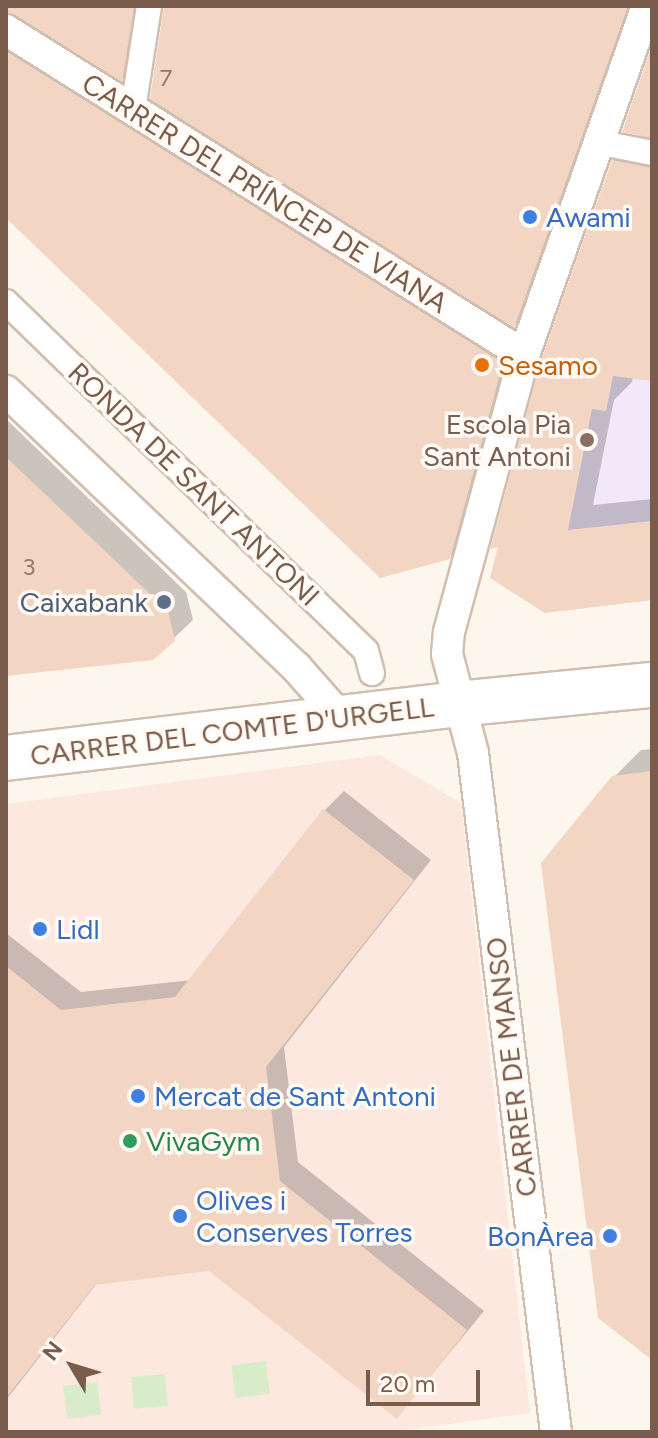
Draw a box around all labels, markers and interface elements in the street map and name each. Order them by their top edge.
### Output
house number: 7 [160,64,172,92]
street label: CARRER DEL PRÍNCEP DE VIANA [76,66,454,320]
place label: Awami [546,200,631,234]
marker: Awami [521,208,539,226]
place label: Sesamo [498,348,598,382]
street label: RONDA DE SANT ANTONI [61,355,327,613]
marker: Sesamo [473,356,491,374]
place label: Escola Pia Sant Antoni [423,407,571,473]
marker: Escola Pia Sant Antoni [578,431,596,449]
house number: 3 [22,553,36,581]
place label: Caixabank [20,585,148,619]
marker: Caixabank [155,593,173,611]
street label: CARRER DEL COMTE D'URGELL [28,690,436,772]
place label: Lidl [56,912,100,946]
marker: Lidl [31,920,49,938]
street label: CARRER DE MANSO [478,935,544,1199]
place label: Mercat de Sant Antoni [154,1079,436,1113]
marker: Mercat de Sant Antoni [129,1087,147,1105]
place label: VivaGym [146,1124,260,1158]
marker: VivaGym [121,1132,139,1150]
place label: Olives i Conserves Torres [196,1183,413,1249]
marker: Olives i Conserves Torres [171,1207,189,1225]
place label: BonÀrea [487,1219,594,1253]
marker: BonÀrea [601,1227,619,1245]
north arrow [32,1326,112,1406]
text: N [37,1336,69,1366]
scale bar [370,1354,484,1404]
text: 20 m [380,1369,435,1398]

